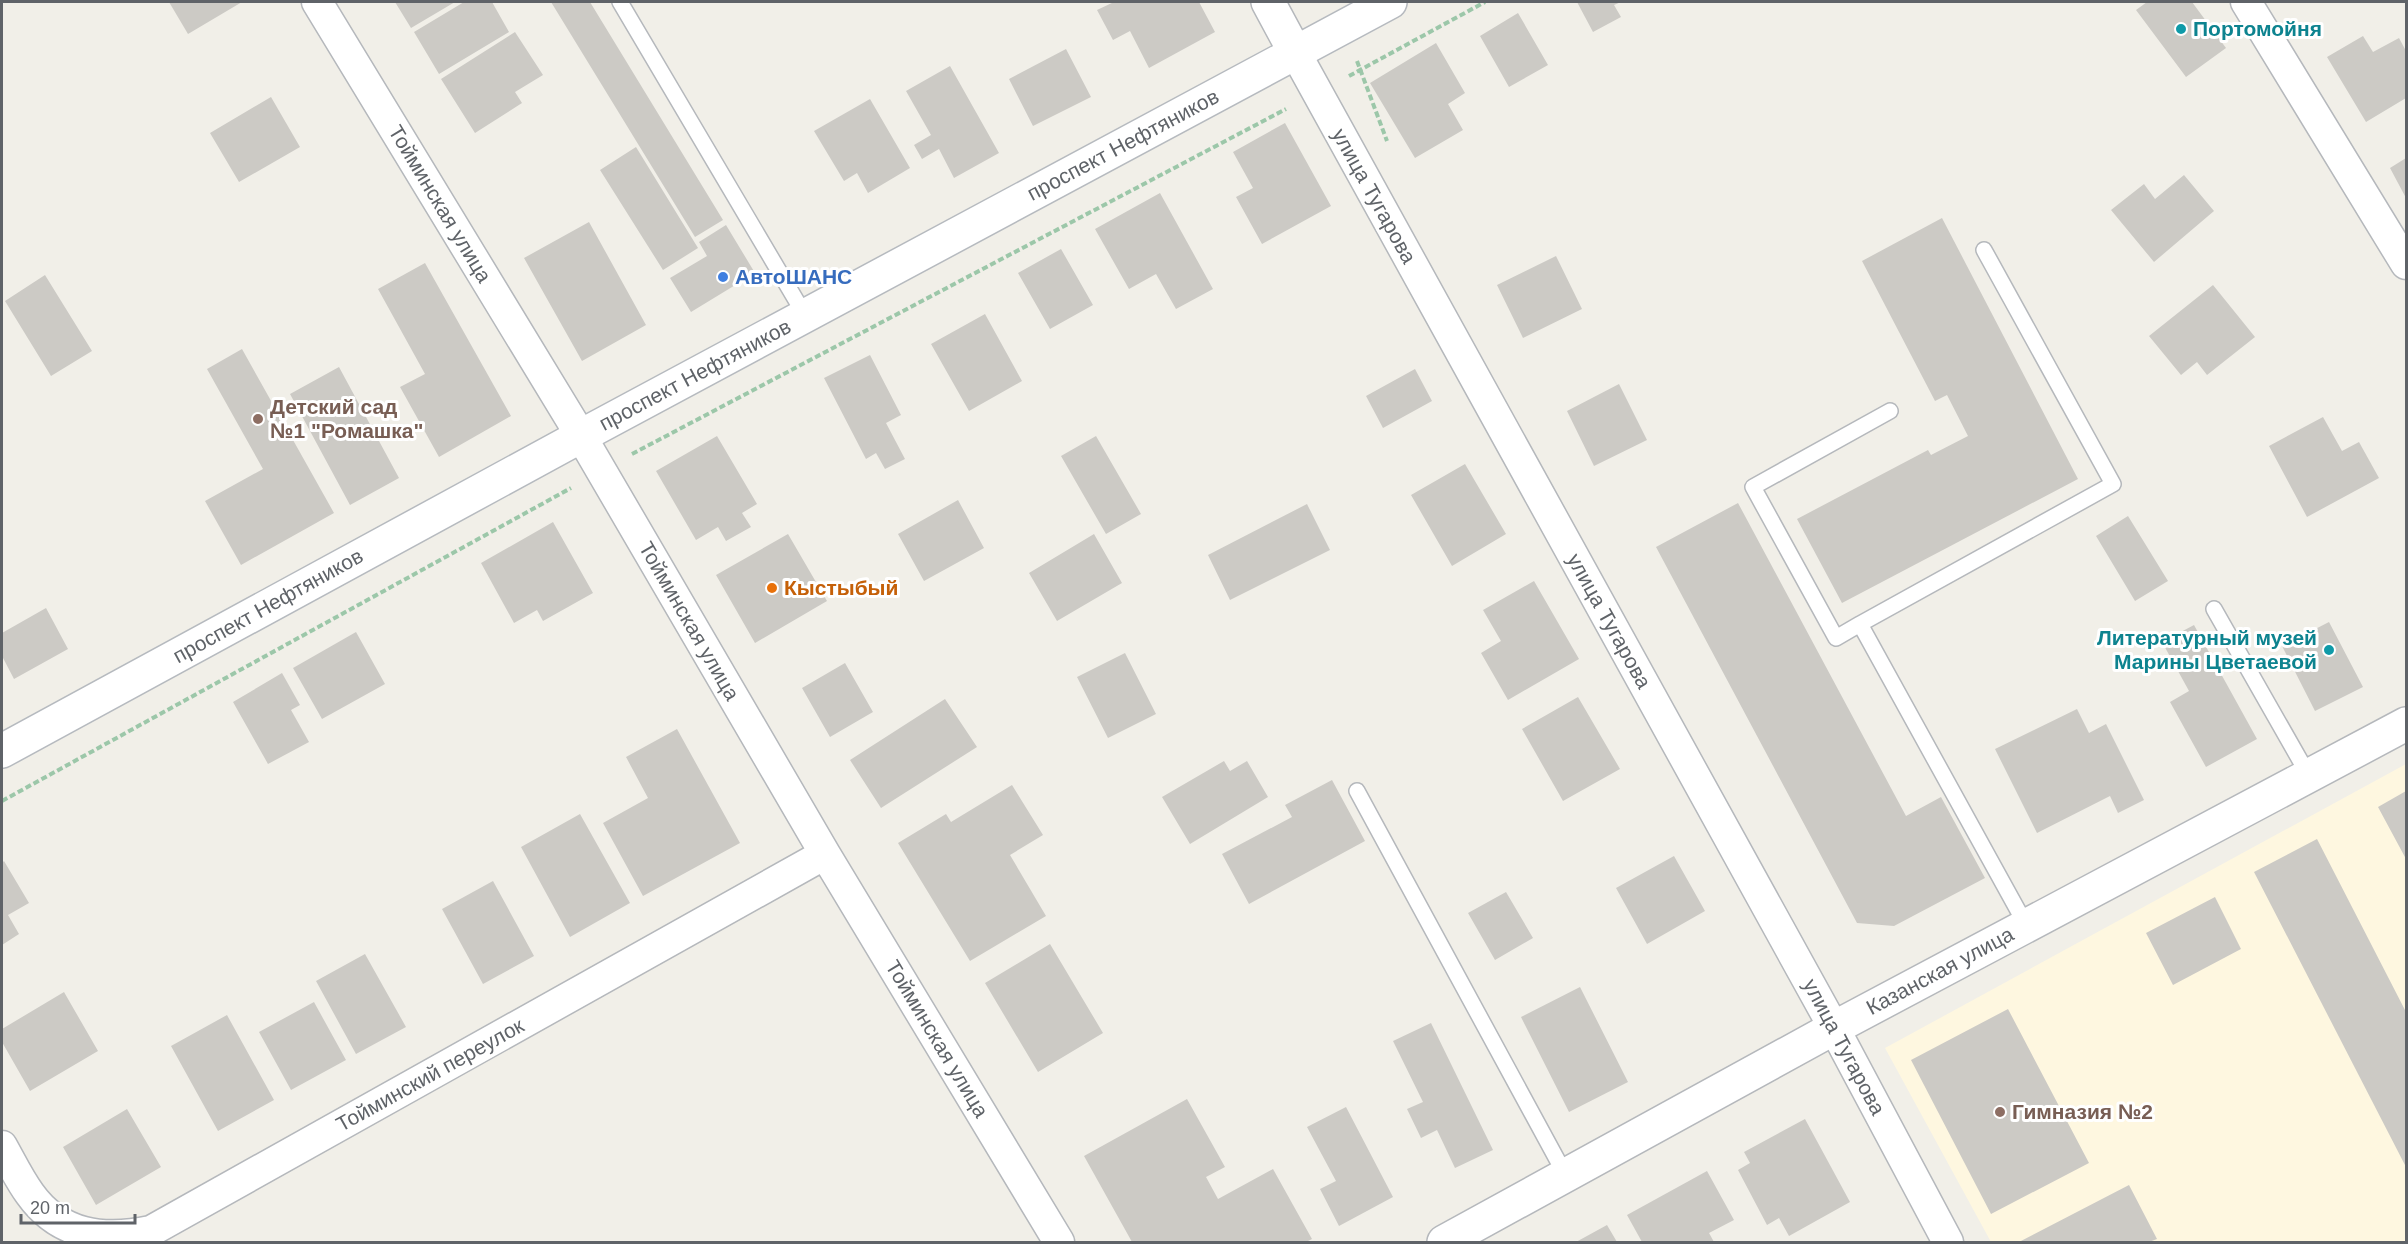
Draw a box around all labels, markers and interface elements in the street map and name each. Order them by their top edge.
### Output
place label: Портомойня [2193,17,2322,40]
marker: Портомойня [2174,22,2188,36]
street label: проспект Нефтяников [1023,84,1222,205]
street label: Тойминская улица [384,121,497,287]
street label: улица Тугарова [1328,124,1421,267]
place label: АвтоШАНС [735,265,852,288]
marker: АвтоШАНС [716,270,730,284]
street label: проспект Нефтяников [595,314,794,435]
place label: Детский сад №1 "Ромашка" [270,395,424,442]
marker: Детский сад №1 "Ромашка" [251,412,265,426]
street label: Тойминская улица [635,537,744,704]
street label: проспект Нефтяников [169,544,367,667]
street label: улица Тугарова [1563,549,1656,692]
place label: Кыстыбый [784,576,898,599]
marker: Кыстыбый [765,581,779,595]
place label: Литературный музей Марины Цветаевой [2097,626,2317,673]
marker: Литературный музей Марины Цветаевой [2322,643,2336,657]
street label: Казанская улица [1862,922,2018,1019]
street label: Тойминская улица [881,956,994,1122]
street label: улица Тугарова [1799,975,1890,1119]
street label: Тойминский переулок [332,1013,528,1136]
place label: Гимназия №2 [2012,1100,2153,1123]
marker: Гимназия №2 [1993,1105,2007,1119]
scale bar [21,1187,135,1225]
text: 20 m [30,1198,70,1218]

